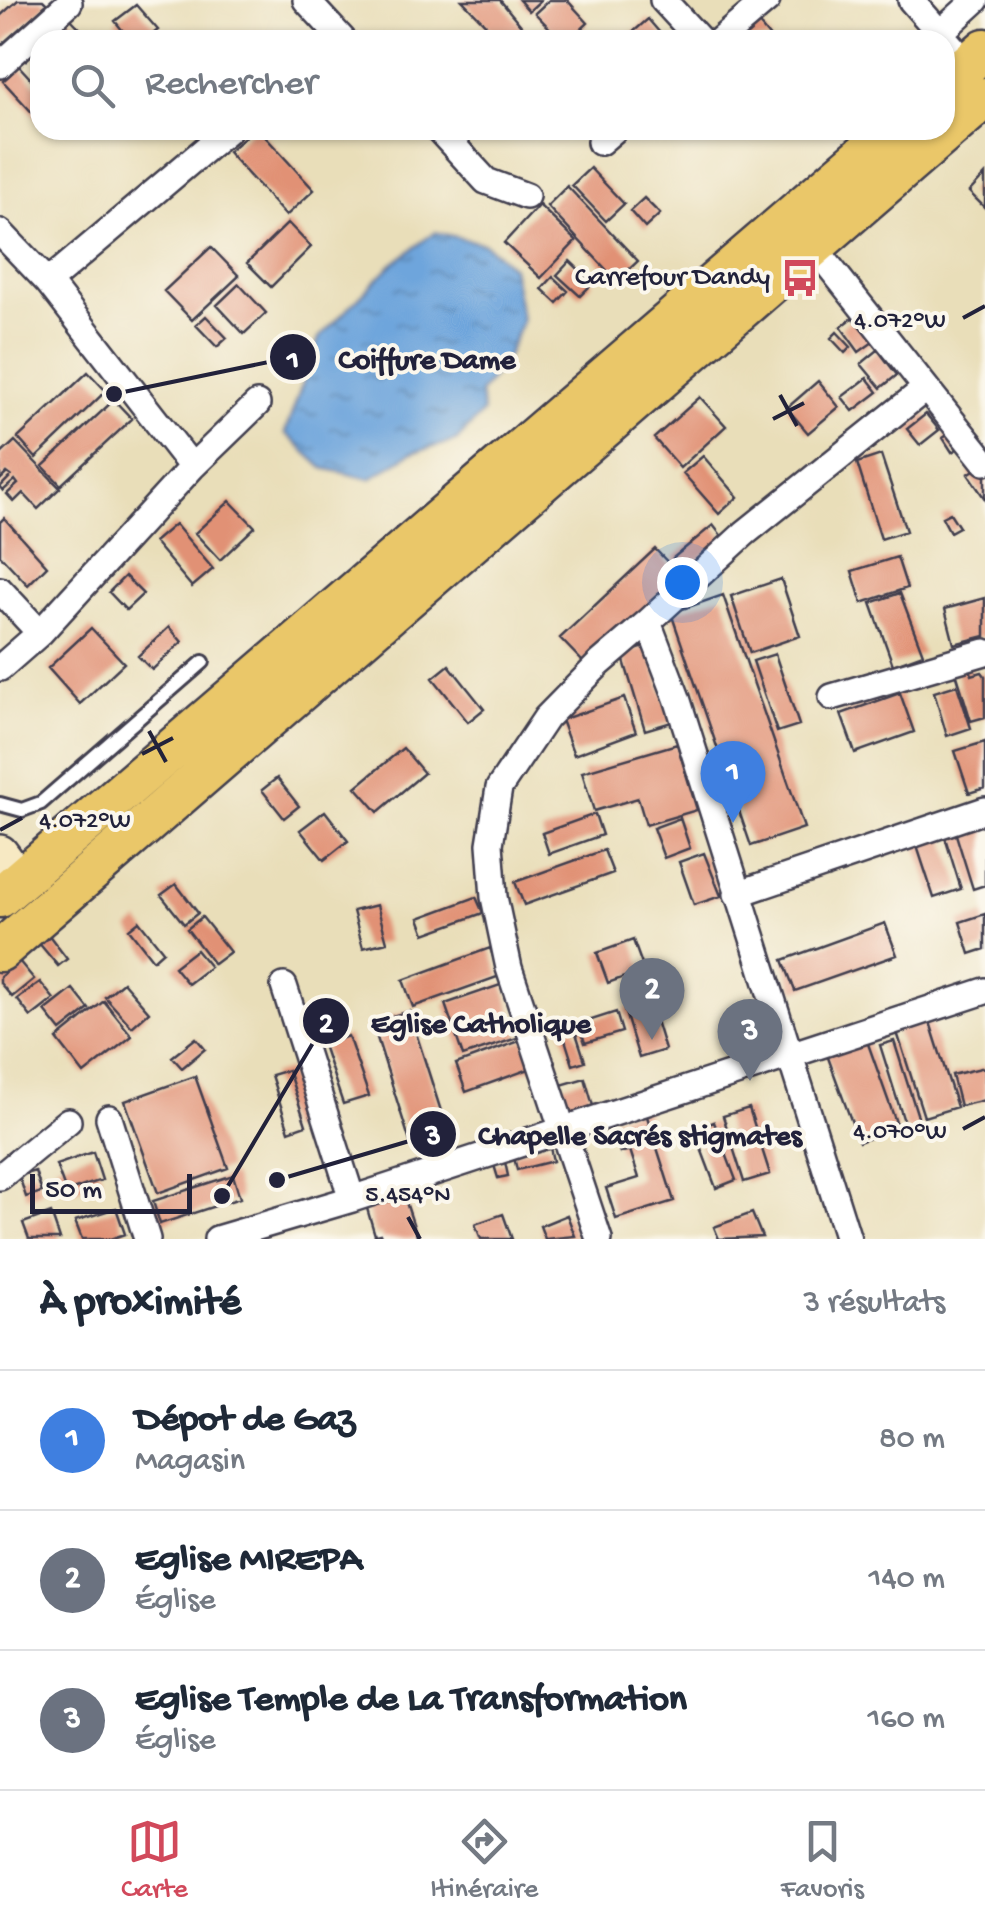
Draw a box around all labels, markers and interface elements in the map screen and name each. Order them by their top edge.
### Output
search box [30,30,955,140]
icon: search [65,58,120,113]
text: Rechercher [145,63,317,107]
bus stop icon: Carrefour Dandy [779,257,821,299]
place label: Carrefour Dandy [575,262,770,295]
text: 4.072°W [854,308,946,337]
callout: Coiffure Dame [268,327,535,387]
text: 1 [286,345,299,380]
text: Coiffure Dame [339,345,517,380]
your location [657,557,708,608]
pin: 1 [700,740,766,823]
text: 4.072°W [39,808,131,837]
pin: 2 [620,958,684,1040]
callout: Eglise Catholique [301,991,611,1051]
pin: 3 [718,998,782,1081]
text: 2 [319,1009,334,1044]
text: Eglise Catholique [371,1009,592,1044]
callout: Chapelle Sacrés stigmates [408,1104,822,1164]
text: 4.070°W [853,1119,947,1148]
text: 3 [424,1121,441,1156]
text: Chapelle Sacrés stigmates [478,1121,804,1156]
scale bar [30,1169,192,1214]
text: 50 m [45,1175,102,1208]
text: 5.454°N [365,1182,451,1211]
text: À proximité [40,1280,241,1329]
text: 3 résultats [803,1285,945,1323]
text: Dépot de Gaz [135,1399,355,1443]
text: 1 [66,1421,79,1459]
text: 80 m [879,1421,945,1459]
text: Magasin [135,1443,245,1481]
text: Eglise MIREPA [135,1539,362,1583]
text: 2 [65,1561,80,1599]
text: 140 m [868,1561,945,1599]
text: Église [135,1583,215,1621]
text: Eglise Temple de La Transformation [135,1679,687,1723]
text: 3 [64,1701,81,1739]
text: 160 m [867,1701,945,1739]
text: Église [135,1723,215,1761]
tab: Carte [121,1814,188,1907]
tab: Itinéraire [430,1814,538,1907]
tab: Favoris [781,1814,864,1907]

